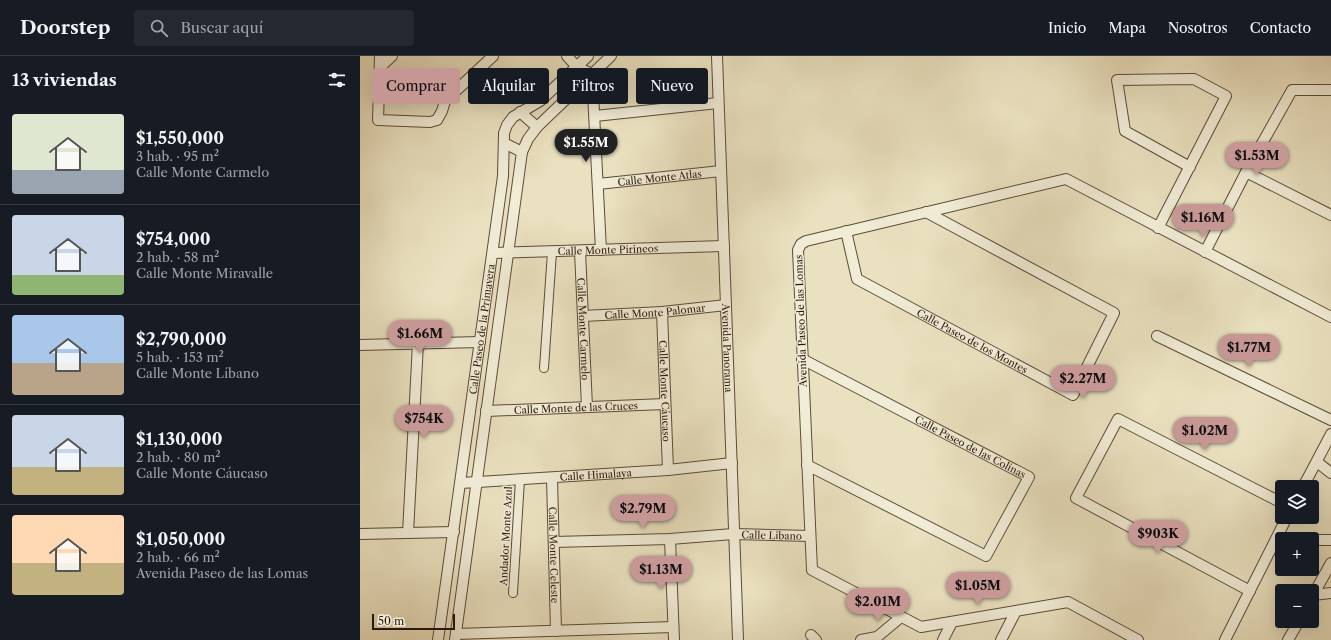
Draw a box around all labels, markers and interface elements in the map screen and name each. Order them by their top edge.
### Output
search box [134,10,414,46]
text: Doorstep [20,16,110,39]
icon: search [148,17,170,39]
text: Buscar aquí [180,18,263,37]
text: Inicio [1048,19,1086,37]
text: Mapa [1108,19,1146,37]
text: Nosotros [1168,19,1228,37]
text: Contacto [1250,19,1311,37]
chip: Comprar [372,68,460,104]
chip: Alquilar [468,68,549,104]
chip: Filtros [557,68,628,104]
chip: Nuevo [636,68,708,104]
icon: filters [326,69,348,91]
text: 13 viviendas [12,70,117,90]
text: $1,550,000 [136,128,224,148]
pin: $1.55M [553,129,619,163]
icon: home [44,130,92,178]
text: $1.55M [564,134,608,150]
pin: $1.53M [1224,142,1290,176]
text: $1.53M [1234,147,1280,163]
text: 3 hab. · 95 m² [136,148,219,164]
text: Calle Monte Carmelo [136,164,269,180]
street label: Calle Monte Atlas [617,167,702,188]
pin: $1.16M [1170,204,1236,238]
text: $1.16M [1181,209,1225,225]
text: $754,000 [136,229,211,249]
icon: home [44,231,92,279]
street label: Calle Monte Pirineos [557,241,658,258]
text: 2 hab. · 58 m² [136,249,219,265]
street label: Avenida Paseo de las Lomas [792,255,810,388]
street label: Calle Paseo de la Primavera [466,262,497,395]
text: Calle Monte Miravalle [136,265,273,281]
street label: Calle Monte Carmelo [575,277,592,380]
street label: Calle Monte Palomar [604,301,707,321]
street label: Avenida Panorama [719,302,736,393]
street label: Calle Paseo de los Montes [914,306,1030,376]
pin: $1.66M [387,320,453,354]
text: $1.66M [397,325,443,341]
text: $2,790,000 [136,329,227,349]
icon: home [44,331,92,379]
pin: $1.77M [1216,334,1282,368]
text: $1.77M [1227,339,1271,355]
street label: Calle Monte Cáucaso [657,340,673,442]
text: 5 hab. · 153 m² [136,349,224,365]
text: Calle Monte Líbano [136,365,259,381]
pin: $2.27M [1050,365,1116,399]
text: $2.27M [1060,370,1106,386]
street label: Calle Monte de las Cruces [514,399,638,416]
pin: $754K [396,405,452,439]
text: $754K [404,410,444,426]
street label: Calle Paseo de las Colinas [913,412,1028,481]
pin: $1.02M [1172,417,1238,451]
text: $1.02M [1182,422,1228,438]
text: $1,130,000 [136,429,223,449]
icon: home [44,431,92,479]
text: 2 hab. · 80 m² [136,449,221,465]
text: Calle Monte Cáucaso [136,465,268,481]
street label: Calle Himalaya [559,466,633,483]
map controls [1275,480,1319,628]
button: layers [1275,480,1319,524]
street label: Andador Monte Azul [497,486,515,587]
pin: $2.79M [610,495,676,529]
text: $2.79M [620,500,666,516]
street label: Calle Monte Celeste [546,506,562,604]
pin: $903K [1130,520,1186,554]
text: $903K [1137,525,1179,541]
street label: Calle Libano [741,528,802,542]
text: $1,050,000 [136,529,225,549]
icon: home [44,531,92,579]
button: + [1275,532,1319,576]
text: 2 hab. · 66 m² [136,549,220,565]
pin: $1.13M [628,556,694,590]
text: $1.13M [639,561,683,577]
text: Avenida Paseo de las Lomas [136,565,308,581]
pin: $1.05M [945,572,1011,606]
text: $1.05M [955,577,1001,593]
button: − [1275,584,1319,628]
pin: $2.01M [845,588,911,622]
text: $2.01M [855,593,901,609]
scale bar [372,612,455,631]
text: 50 m [378,614,404,628]

